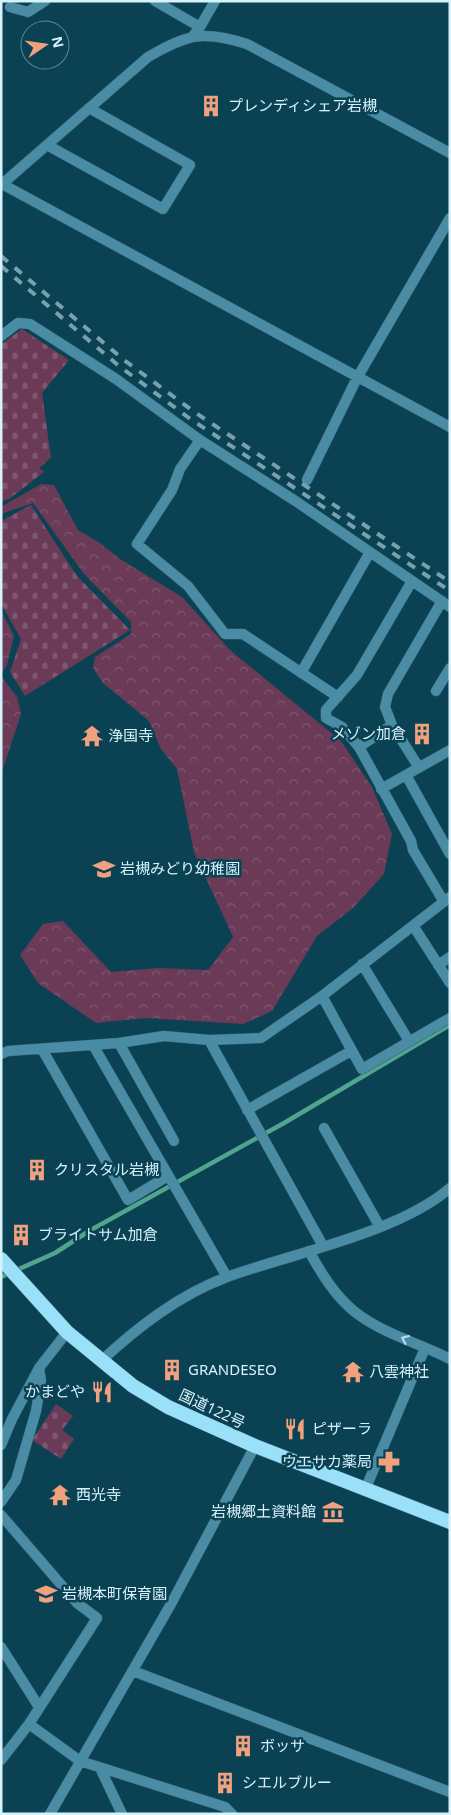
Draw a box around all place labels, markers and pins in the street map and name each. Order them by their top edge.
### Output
building icon: プレンディシェア岩槻 [198,93,224,119]
place label: プレンディシェア岩槻 [228,95,377,115]
building icon: メゾン加倉 [409,721,435,747]
temple icon: 浄国寺 [79,723,105,749]
place label: メゾン加倉 [331,723,406,743]
place label: 浄国寺 [108,725,153,745]
school or university icon: 岩槻みどり幼稚園 [91,856,117,882]
place label: 岩槻みどり幼稚園 [120,858,240,878]
building icon: クリスタル岩槻 [24,1157,50,1183]
place label: クリスタル岩槻 [54,1159,159,1179]
building icon: ブライトサム加倉 [8,1222,34,1248]
place label: ブライトサム加倉 [38,1224,158,1244]
building icon: GRANDESEO [159,1357,185,1383]
place label: GRANDESEO [188,1359,277,1379]
temple icon: 八雲神社 [340,1359,366,1385]
place label: 八雲神社 [369,1361,429,1381]
restaurant icon: かまどや [89,1379,115,1405]
place label: かまどや [25,1381,85,1401]
restaurant icon: ピザーラ [282,1416,308,1442]
place label: ピザーラ [312,1418,372,1438]
pharmacy icon: ウエサカ薬局 [376,1449,402,1475]
place label: ウエサカ薬局 [282,1451,372,1471]
temple icon: 西光寺 [47,1482,73,1508]
place label: 西光寺 [76,1484,121,1504]
museum icon: 岩槻郷土資料館 [320,1499,346,1525]
place label: 岩槻郷土資料館 [211,1501,316,1521]
school or university icon: 岩槻本町保育園 [33,1581,59,1607]
place label: 岩槻本町保育園 [62,1583,167,1603]
building icon: ボッサ [230,1733,256,1759]
place label: ボッサ [260,1735,305,1755]
building icon: シエルブルー [212,1770,238,1796]
place label: シエルブルー [242,1772,332,1792]

